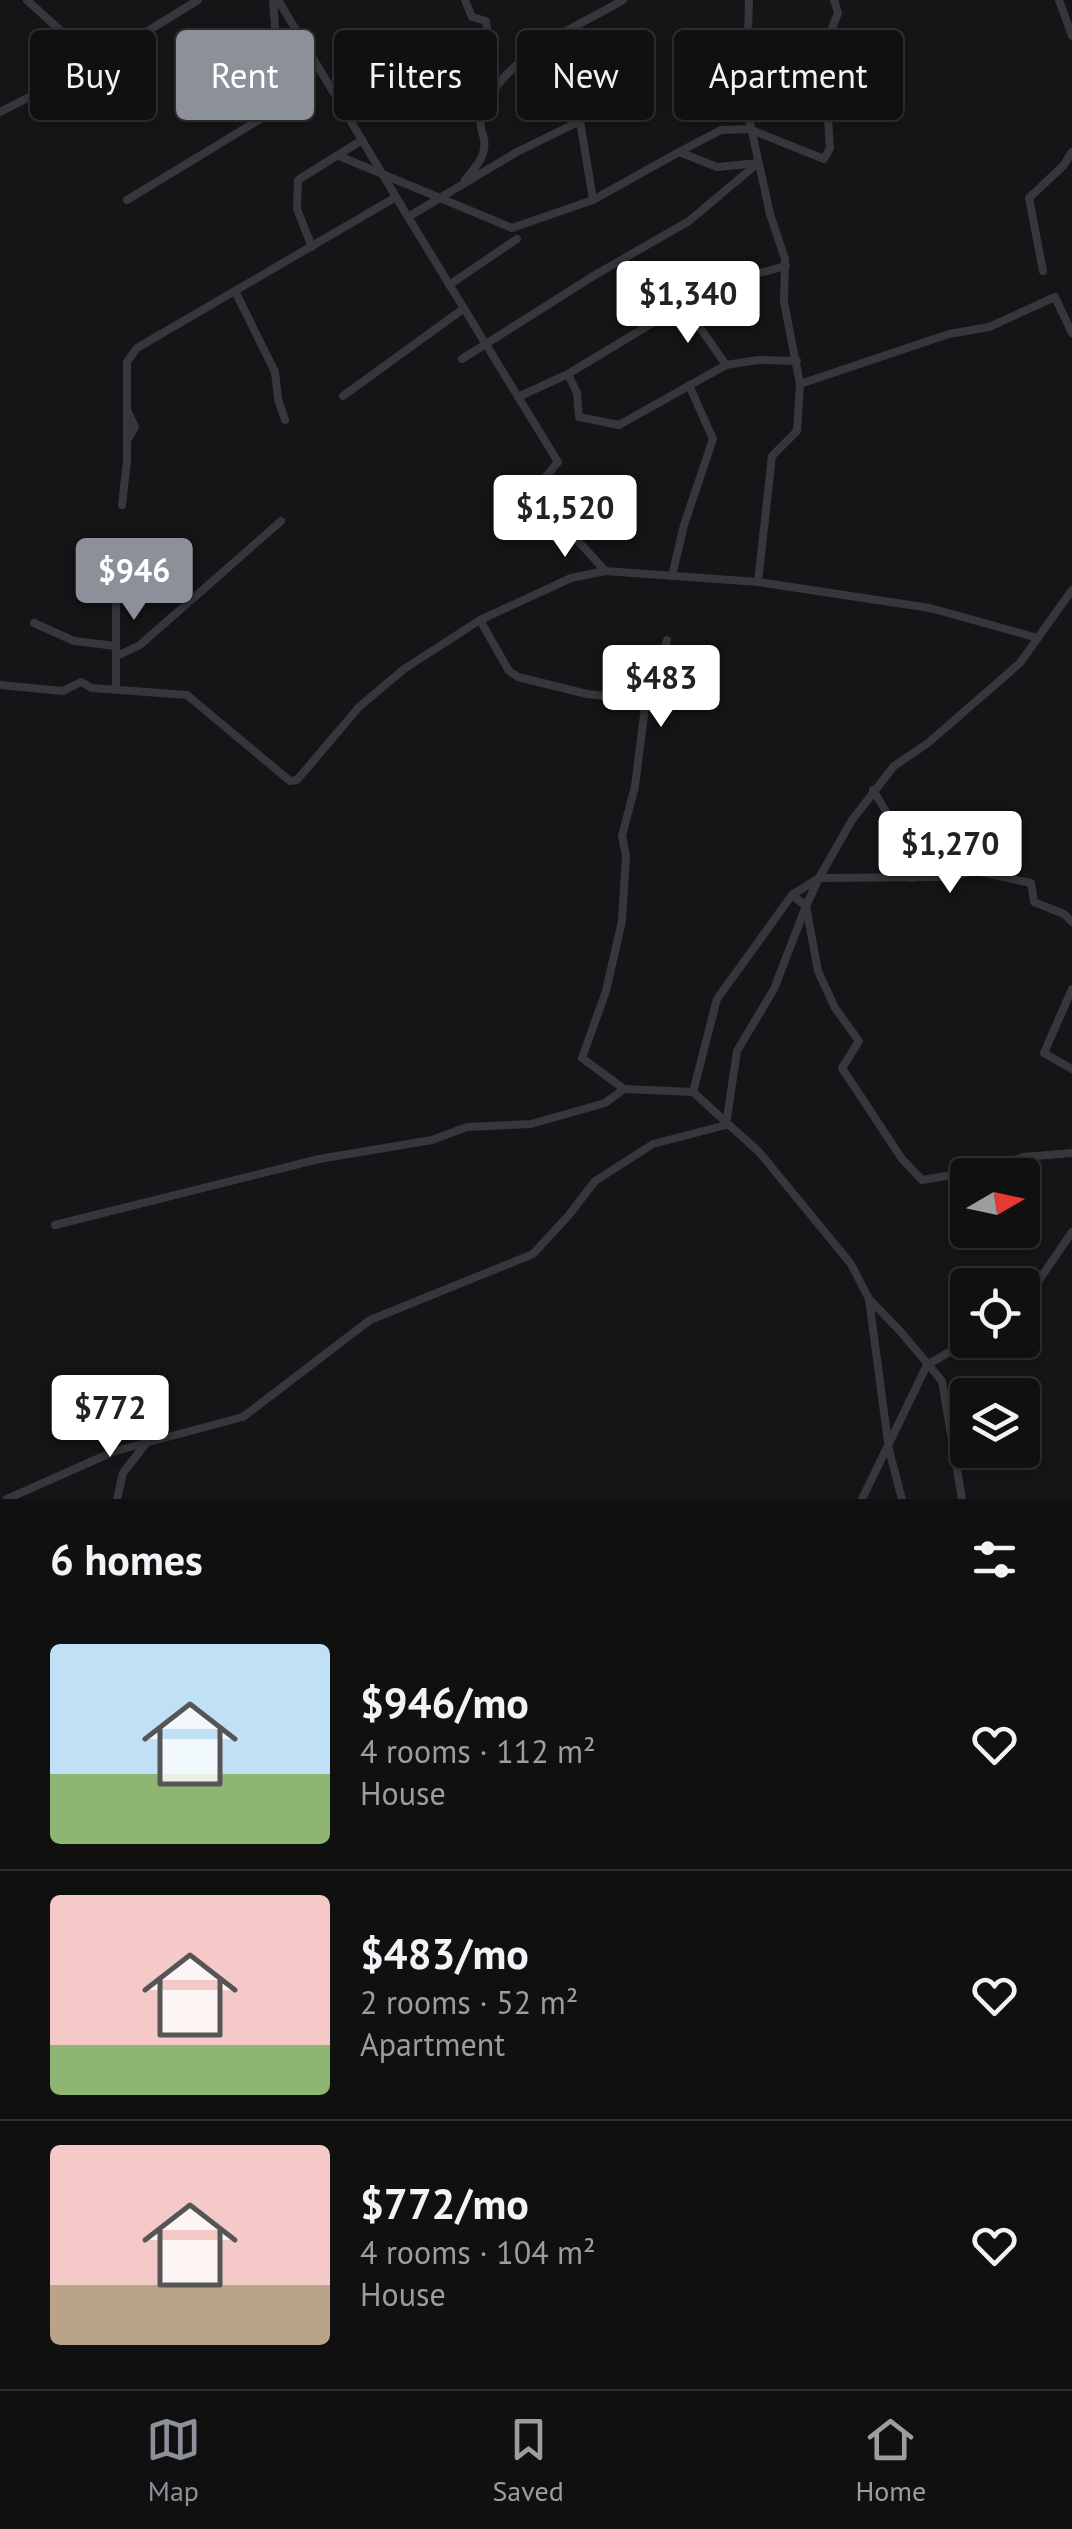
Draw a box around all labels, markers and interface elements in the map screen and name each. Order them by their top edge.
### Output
chip: Buy [30,30,156,120]
chip: Rent [176,30,314,120]
chip: Filters [334,30,497,120]
chip: New [517,30,654,120]
chip: Apartment [674,30,903,120]
pin: $1,340 [607,261,769,346]
text: $1,340 [639,272,737,314]
pin: $1,520 [484,475,646,560]
text: $1,520 [516,486,614,528]
pin: $946 [75,538,193,623]
text: $946 [98,549,170,591]
pin: $483 [602,645,720,730]
text: $483 [625,656,697,698]
pin: $1,270 [869,811,1031,896]
text: $1,270 [901,822,999,864]
north arrow [950,1158,1040,1248]
map controls [950,1158,1040,1468]
button: locate [950,1268,1040,1358]
pin: $772 [51,1375,169,1460]
button: layers [950,1378,1040,1468]
text: $772 [74,1386,146,1428]
text: 6 homes [50,1532,203,1587]
icon: filters [967,1532,1022,1587]
text: $946/mo [360,1675,529,1730]
icon: home [130,1684,250,1804]
icon: heart [967,1717,1022,1772]
text: 4 rooms · 112 m² [360,1730,596,1772]
text: House [360,1772,446,1814]
text: $483/mo [360,1926,529,1981]
icon: home [130,1935,250,2055]
icon: heart [967,1968,1022,2023]
text: 2 rooms · 52 m² [360,1981,578,2023]
text: Apartment [360,2023,505,2065]
text: $772/mo [360,2176,529,2231]
icon: home [130,2185,250,2305]
icon: heart [967,2218,1022,2273]
text: 4 rooms · 104 m² [360,2231,596,2273]
text: House [360,2273,446,2315]
tab: Map [146,2412,201,2509]
tab: Saved [492,2412,564,2509]
tab: Home [855,2412,926,2509]

